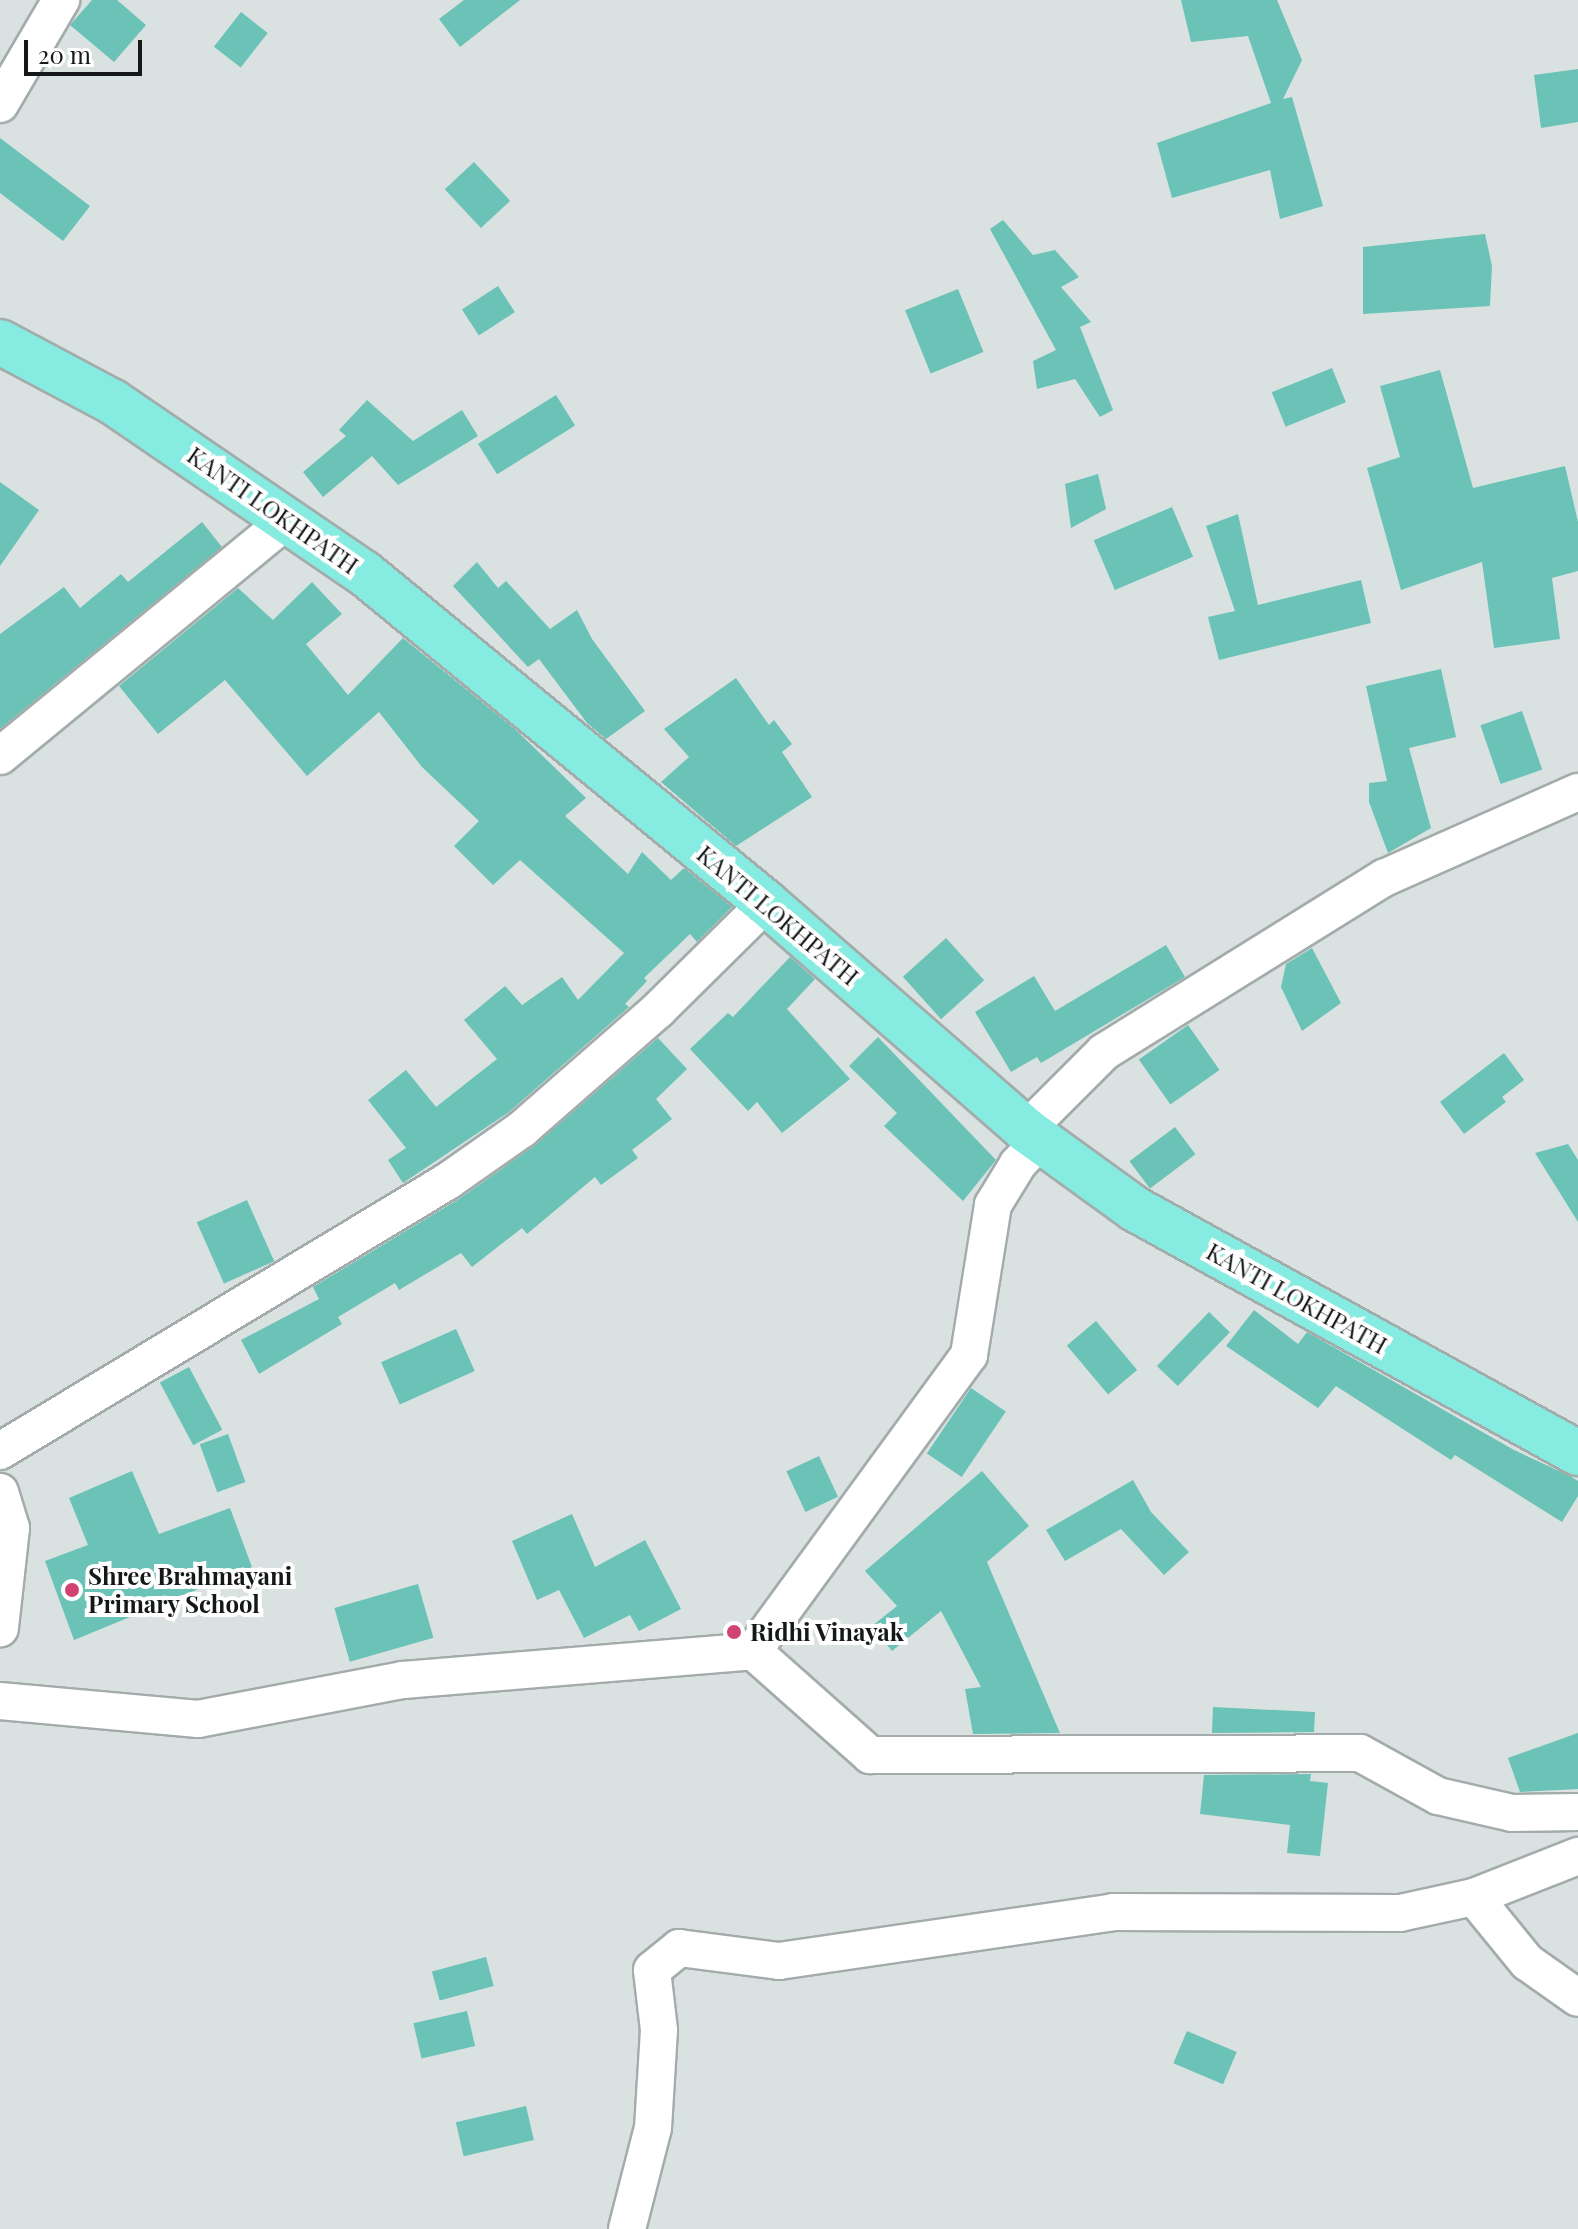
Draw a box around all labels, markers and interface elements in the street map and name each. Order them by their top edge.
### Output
scale bar [28,24,146,74]
text: 20 m [38,38,91,70]
street label: KANTI LOKHPATH [182,440,364,580]
street label: KANTI LOKHPATH [691,839,865,991]
street label: KANTI LOKHPATH [1202,1236,1392,1360]
place label: Shree Brahmayani Primary School [88,1562,292,1618]
marker: Shree Brahmayani Primary School [63,1581,81,1599]
place label: Ridhi Vinayak [750,1618,905,1646]
marker: Ridhi Vinayak [725,1623,743,1641]

